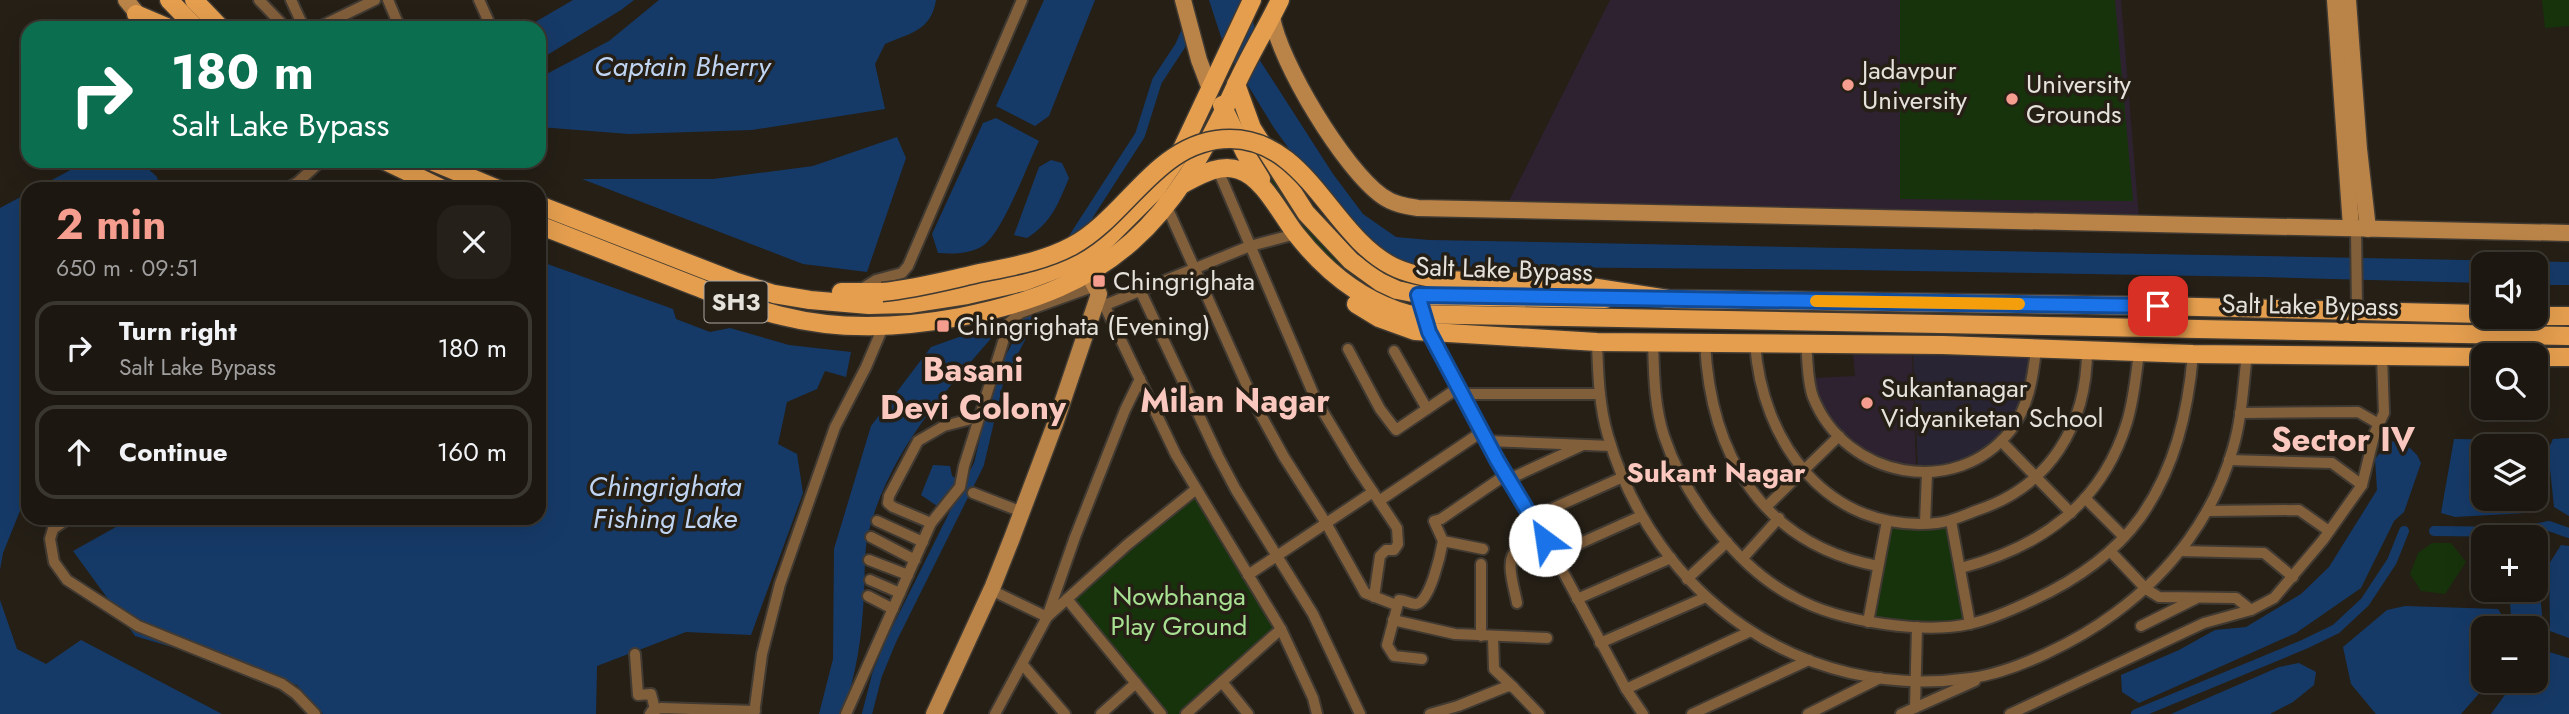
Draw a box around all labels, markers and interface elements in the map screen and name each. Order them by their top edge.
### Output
text: 180 m [171,37,314,107]
water label: Captain Bherry [594,46,772,87]
icon: right [56,49,147,140]
place label: Jadavpur University [1859,51,1968,119]
place label: University Grounds [2026,65,2132,133]
marker: Jadavpur University [1840,77,1856,93]
marker: University Grounds [2004,91,2020,107]
text: Salt Lake Bypass [171,102,389,148]
text: 2 min [56,194,166,255]
button: close [437,205,511,279]
street label: Salt Lake Bypass [1415,247,1593,291]
text: 650 m · 09:51 [56,251,199,285]
map controls [2471,252,2548,693]
button: sound [2471,252,2548,329]
place label: Chingrighata [1113,262,1255,300]
marker: Chingrighata [1091,273,1107,289]
pin [2128,276,2188,336]
road number: SH3 [704,282,768,323]
street label: Salt Lake Bypass [2221,284,2399,326]
icon: arrive [2139,287,2177,325]
place label: Chingrighata (Evening) [957,307,1211,345]
text: Turn right [119,312,237,350]
marker: Chingrighata (Evening) [935,318,951,334]
icon: right [60,329,98,367]
text: 180 m [437,329,507,367]
button: search [2471,343,2548,420]
district label: Basani Devi Colony [880,346,1067,431]
text: Salt Lake Bypass [119,350,276,384]
place label: Sukantanagar Vidyaniketan School [1881,369,2103,437]
district label: Milan Nagar [1140,377,1330,424]
marker: Sukantanagar Vidyaniketan School [1859,395,1875,411]
district label: Sector IV [2271,416,2416,463]
icon: ahead [60,433,98,471]
text: Continue [119,433,228,471]
text: 160 m [437,433,507,471]
button: layers [2471,434,2548,511]
district label: Sukant Nagar [1626,452,1806,493]
water label: Chingrighata Fishing Lake [588,466,742,539]
position arrow [1508,503,1582,577]
button: + [2471,525,2548,602]
park label: Nowbhanga Play Ground [1111,577,1247,645]
button: − [2471,616,2548,693]

